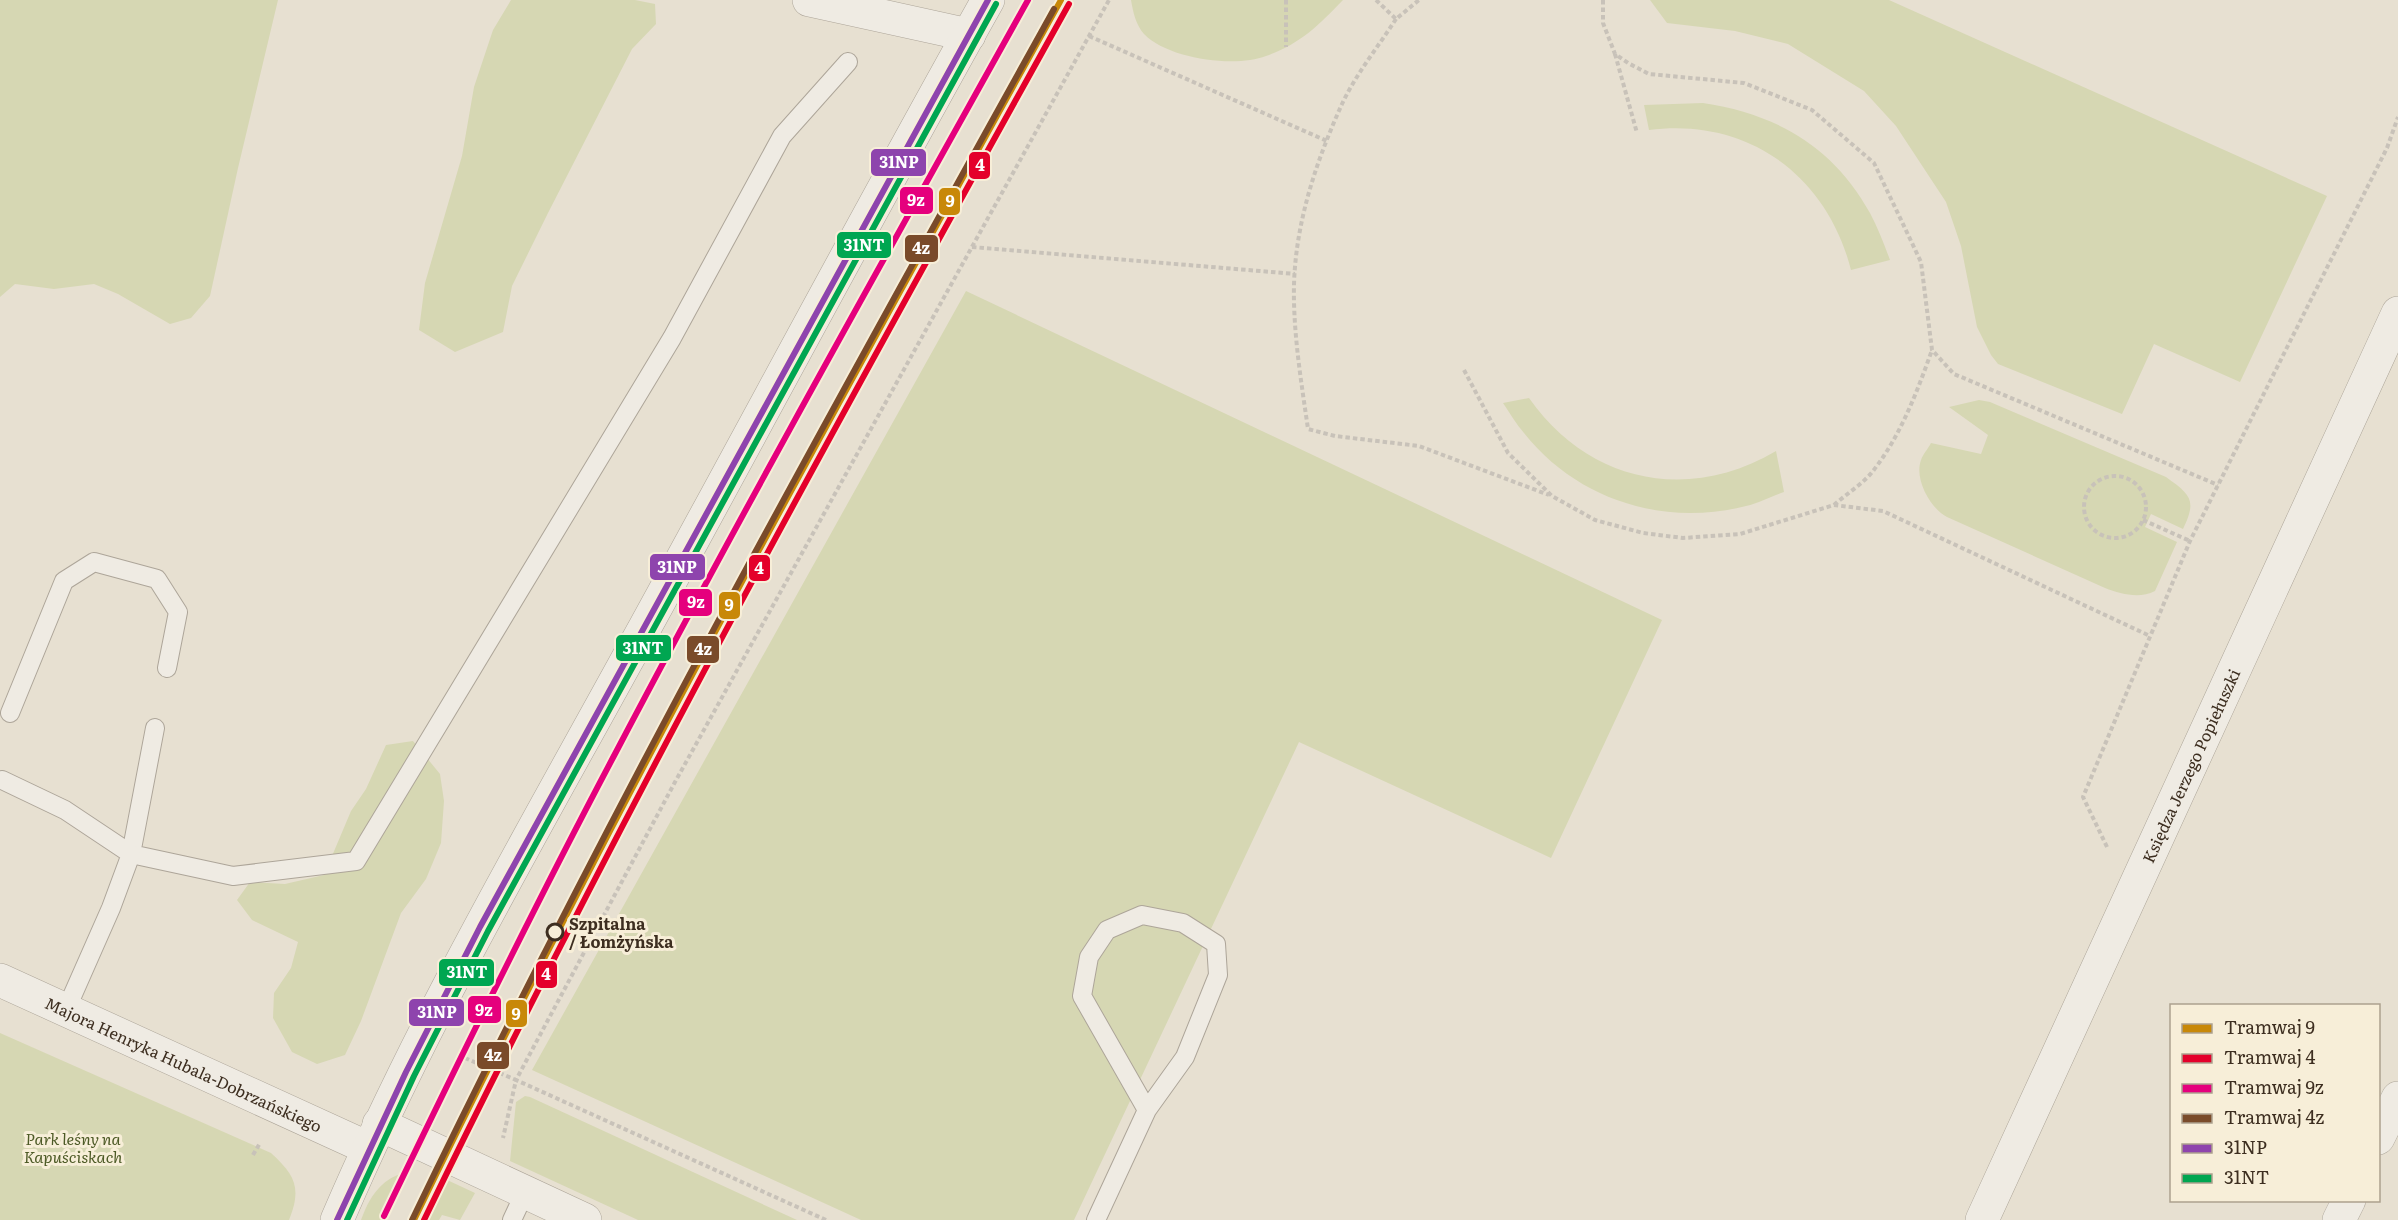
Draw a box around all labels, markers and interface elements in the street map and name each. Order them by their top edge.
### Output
line badge: 31NP [870,148,927,177]
text: 31NP [879,149,919,173]
line badge: 4 [968,151,991,180]
text: 4 [975,152,985,176]
line badge: 9z [899,186,934,215]
text: 9z [907,187,925,211]
line badge: 9 [938,187,961,216]
text: 9 [945,188,955,212]
line badge: 31NT [836,231,892,259]
text: 31NT [844,232,885,256]
line badge: 4z [904,234,939,263]
text: 4z [912,235,931,259]
line badge: 31NP [649,553,706,581]
text: 31NP [657,554,697,578]
line badge: 4 [748,554,771,582]
text: 4 [754,555,764,579]
line badge: 9z [678,588,713,617]
text: 9z [687,589,705,613]
line badge: 9 [718,591,741,620]
text: 9 [724,592,734,616]
line badge: 31NT [615,634,672,662]
text: 31NT [623,635,664,659]
line badge: 4z [686,635,720,664]
text: 4z [694,636,713,660]
street label: Księdza Jerzego Popiełuszki [2136,665,2245,866]
place label: Szpitalna / Łomżyńska [569,911,674,953]
marker: Szpitalna / Łomżyńska [546,923,564,941]
line badge: 31NT [438,958,495,987]
text: 31NT [447,959,488,983]
line badge: 4 [535,960,558,989]
text: 4 [541,961,551,985]
street label: Majora Henryka Hubala-Dobrzańskiego [41,990,326,1138]
line badge: 9z [467,995,502,1024]
text: 9z [475,997,493,1021]
line badge: 31NP [408,998,465,1027]
text: 31NP [417,999,457,1023]
line badge: 9 [505,999,528,1028]
text: 9 [511,1001,521,1025]
legend [2170,1004,2380,1202]
text: Tramwaj 9 [2224,1013,2315,1040]
line badge: 4z [476,1041,510,1070]
text: 4z [484,1042,503,1066]
text: Tramwaj 4 [2224,1043,2316,1070]
text: Tramwaj 9z [2224,1073,2324,1100]
text: Tramwaj 4z [2224,1103,2324,1130]
park label: Park leśny na Kapuściskach [24,1126,123,1168]
text: 31NP [2224,1133,2267,1160]
text: 31NT [2224,1163,2269,1190]

